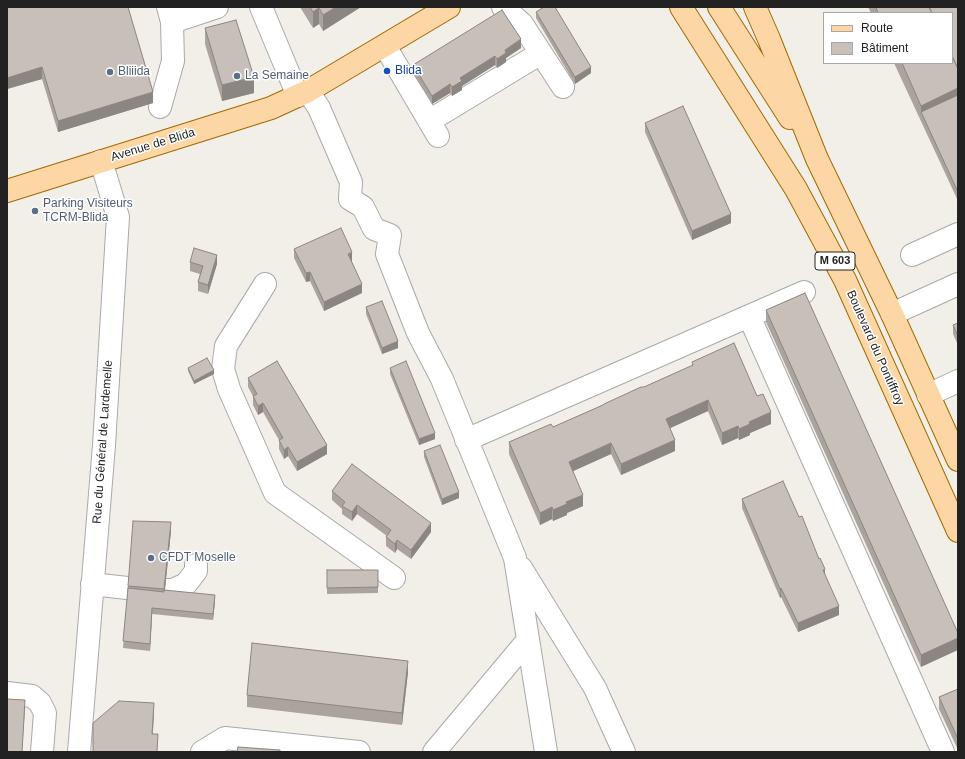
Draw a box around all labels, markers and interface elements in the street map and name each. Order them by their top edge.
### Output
legend [823,12,953,64]
text: Route [861,21,893,35]
text: Bâtiment [861,41,908,55]
place label: Blida [395,64,422,78]
place label: Bliiida [118,65,150,79]
marker: Blida [382,66,392,76]
marker: Bliiida [105,67,115,77]
place label: La Semaine [245,69,309,83]
marker: La Semaine [232,71,242,81]
street label: Avenue de Blida [109,125,197,165]
place label: Parking Visiteurs TCRM-Blida [43,197,133,225]
marker: Parking Visiteurs TCRM-Blida [30,206,40,216]
road number: M 603 [815,252,855,270]
street label: Boulevard du Pontiffroy [843,288,907,408]
street label: Rue du Général de Lardemelle [90,360,116,524]
place label: CFDT Moselle [159,551,236,565]
marker: CFDT Moselle [146,553,156,563]

